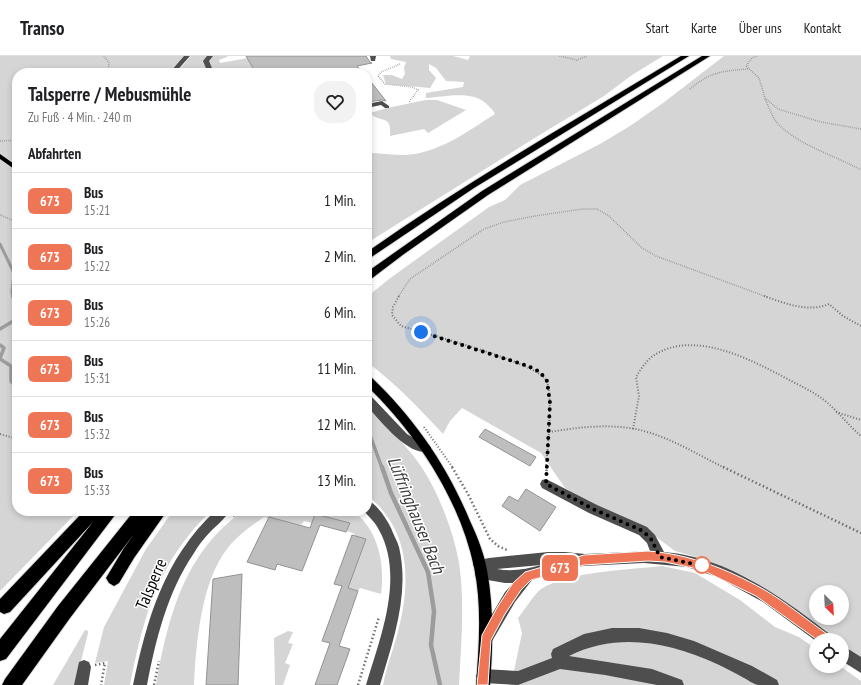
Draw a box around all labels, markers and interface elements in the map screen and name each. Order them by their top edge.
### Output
text: Transo [20,16,64,40]
text: Start [645,19,669,37]
text: Karte [691,19,717,37]
text: Über uns [739,19,782,37]
text: Kontakt [804,19,841,37]
button: heart [314,81,356,123]
text: Talsperre / Mebusmühle [28,82,191,106]
text: Zu Fuß · 4 Min. · 240 m [28,109,131,126]
text: Abfahrten [28,144,81,163]
text: Bus [84,183,103,202]
text: 1 Min. [324,191,356,210]
text: 673 [40,192,60,210]
text: 15:21 [84,202,110,219]
text: Bus [84,239,103,258]
text: 2 Min. [324,247,356,266]
text: 673 [40,248,60,266]
text: 15:22 [84,258,110,275]
text: Bus [84,295,103,314]
text: 6 Min. [324,303,356,322]
text: 673 [40,304,60,322]
text: 15:26 [84,314,110,331]
your location [411,322,431,342]
text: Bus [84,351,103,370]
text: 11 Min. [317,359,356,378]
text: 673 [40,360,60,378]
text: 15:31 [84,370,110,387]
text: Bus [84,407,103,426]
text: 12 Min. [317,415,356,434]
text: 673 [40,416,60,434]
text: 15:32 [84,426,110,443]
water label: Lüffringhauser Bach [383,453,451,578]
text: Bus [84,463,103,482]
text: 13 Min. [317,471,356,490]
text: 673 [40,472,60,490]
text: 15:33 [84,482,110,499]
street label: Talsperre [130,555,172,613]
line badge: 673 [537,555,583,581]
unlabelled marker [693,556,711,574]
text: 673 [550,559,570,577]
north arrow [809,585,849,625]
map controls [809,585,849,673]
button: locate [809,633,849,673]

